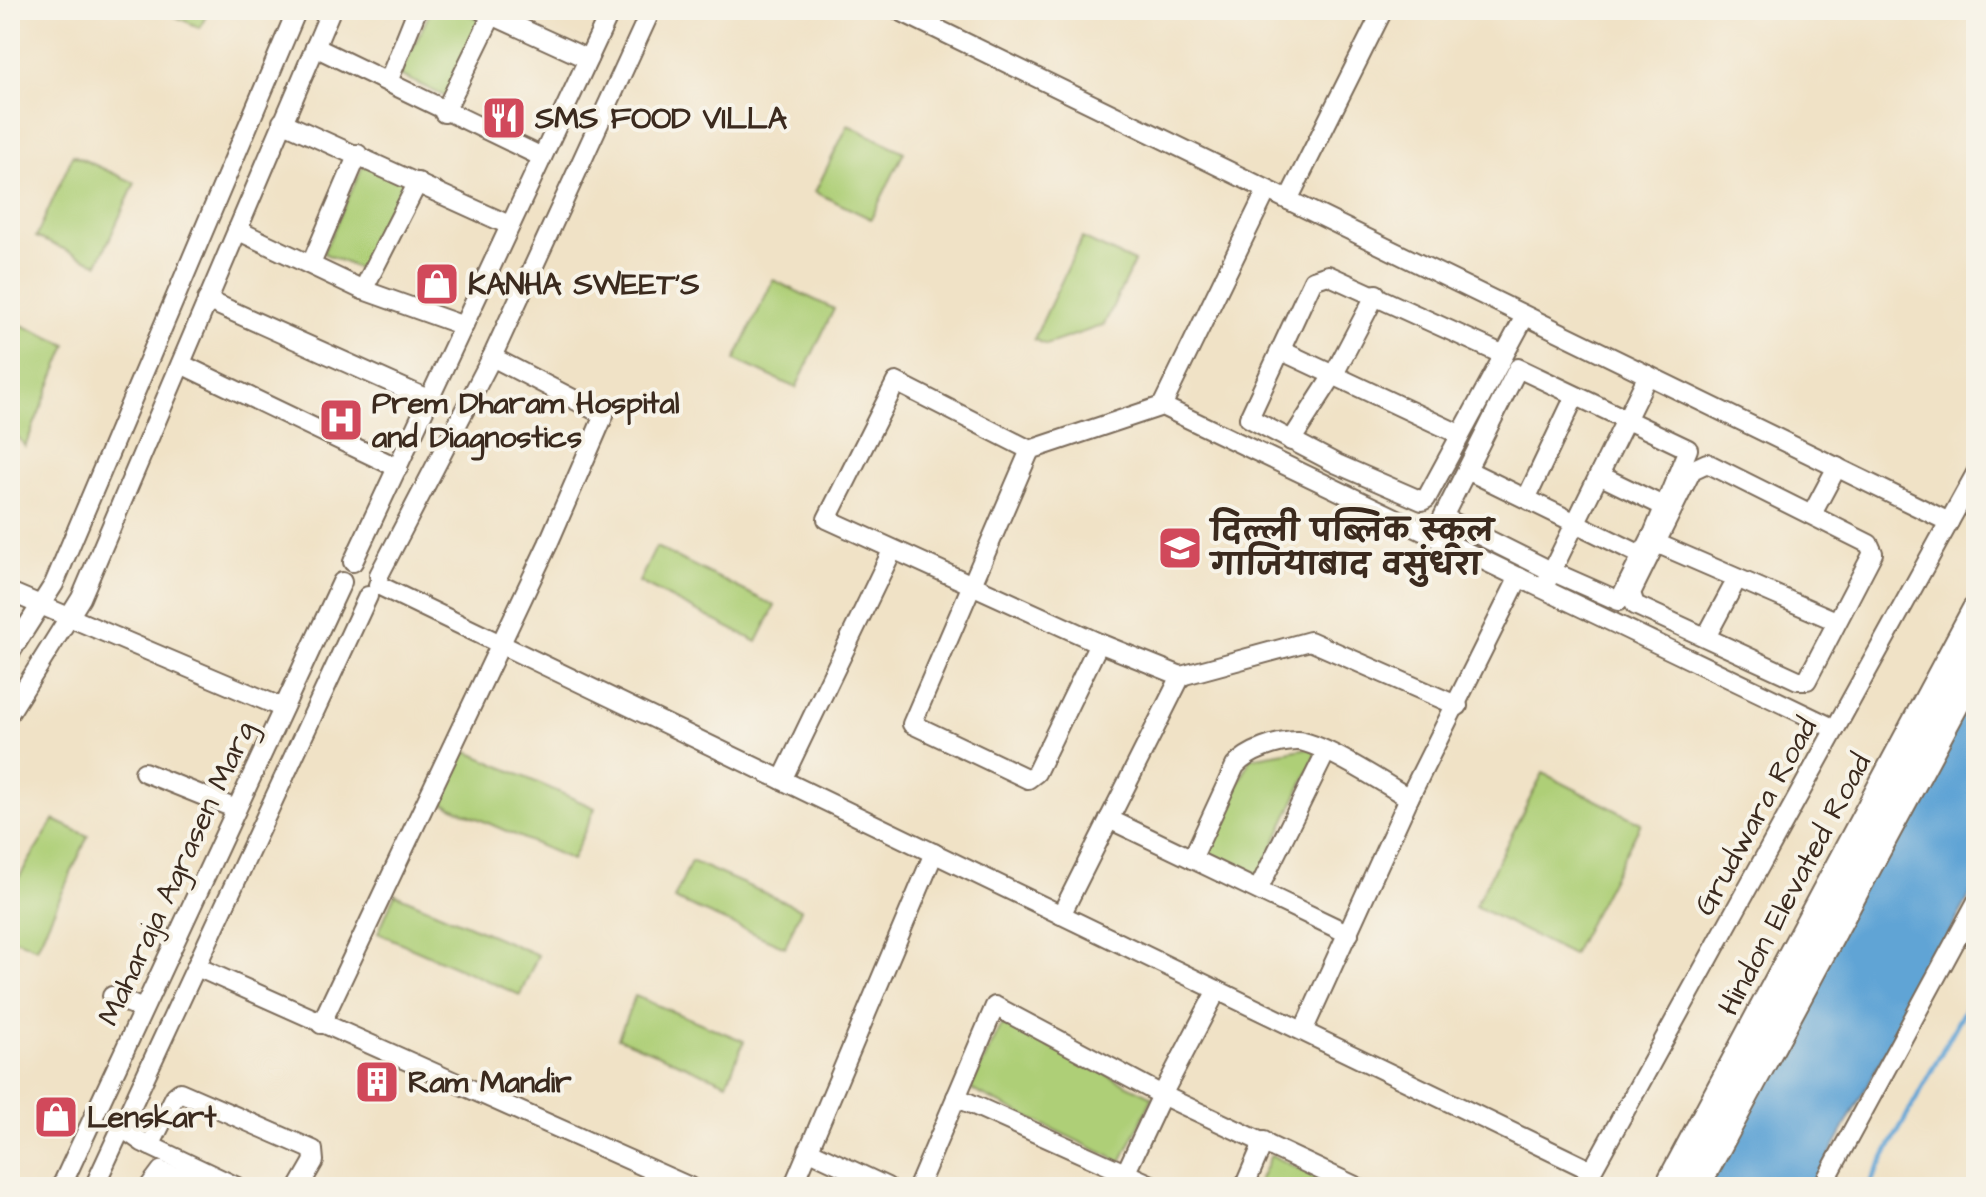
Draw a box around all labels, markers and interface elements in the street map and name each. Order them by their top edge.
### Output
restaurant icon: SMS FOOD VILLA [480,94,528,142]
place label: SMS FOOD VILLA [534,98,788,140]
shop icon: KANHA SWEET'S [413,260,461,308]
place label: KANHA SWEET'S [468,264,699,306]
place label: Prem Dharam Hospital and Diagnostics [372,383,680,461]
hospital icon: Prem Dharam Hospital and Diagnostics [317,396,365,444]
place label: दिल्ली पब्लिक स्कूल गाजियाबाद वसुंधरा [1208,507,1497,587]
school or university icon: दिल्ली पब्लिक स्कूल गाजियाबाद वसुंधरा [1156,524,1204,572]
street label: Grudwara Road [1684,710,1828,923]
street label: Maharaja Agrasen Marg [88,714,267,1033]
street label: Hindon Elevated Road [1708,746,1882,1023]
building icon: Ram Mandir [353,1058,401,1106]
place label: Ram Mandir [408,1062,572,1104]
shop icon: Lenskart [32,1093,80,1141]
place label: Lenskart [87,1097,217,1139]

